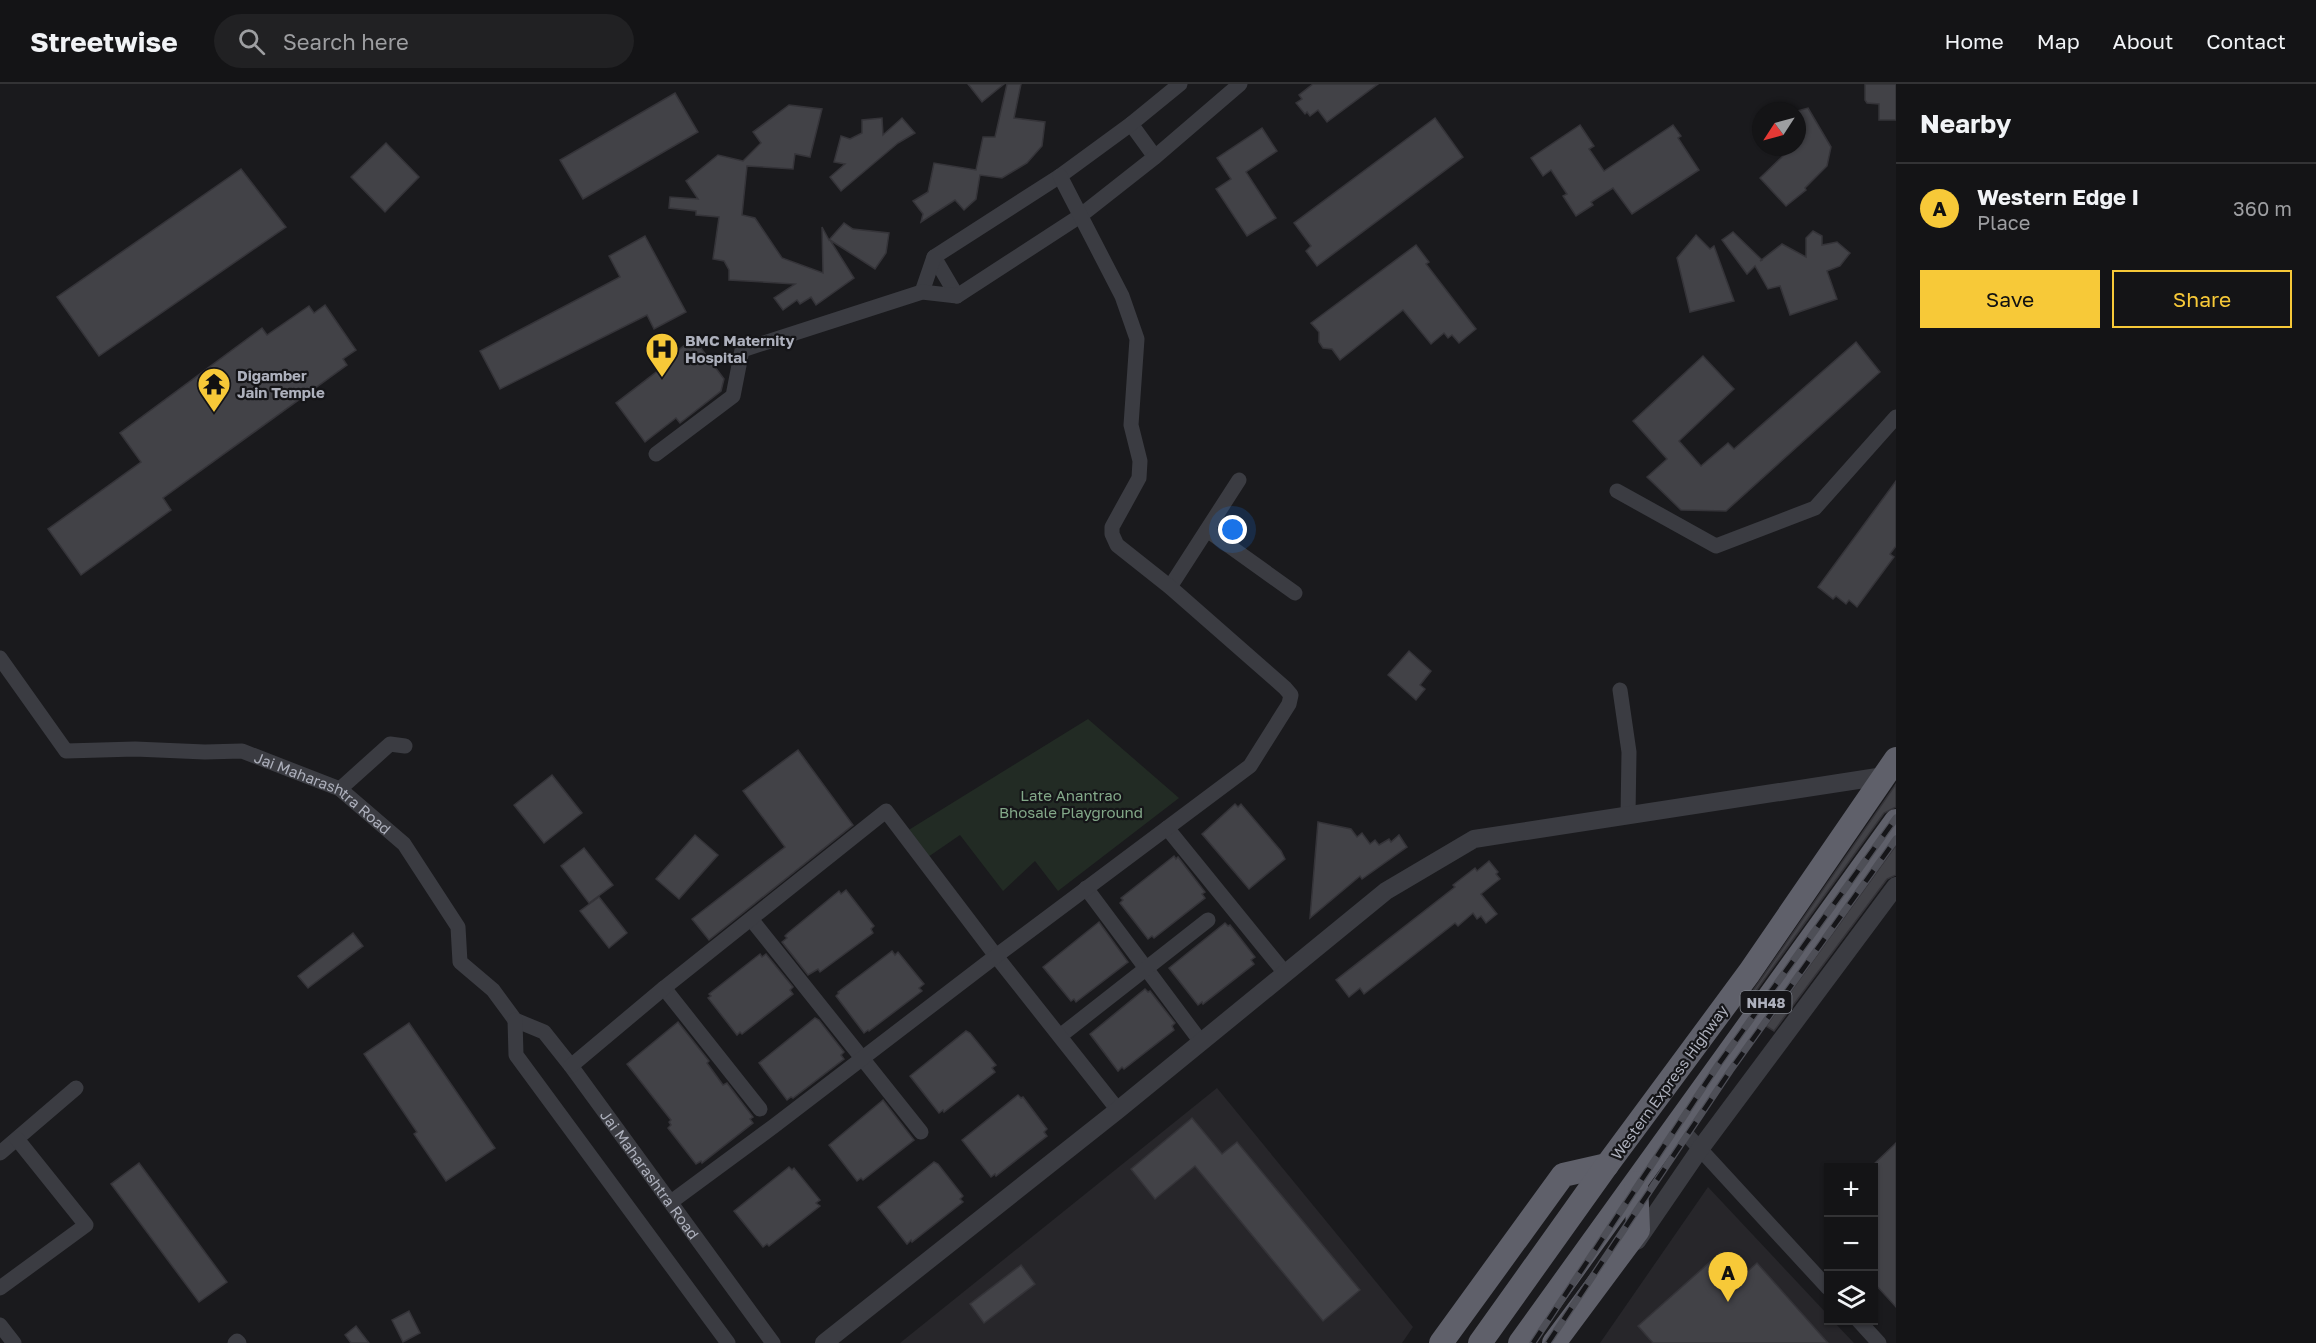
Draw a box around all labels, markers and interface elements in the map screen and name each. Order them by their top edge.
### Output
search box [214,14,634,68]
text: Streetwise [30,25,178,58]
icon: search [235,25,268,58]
text: Search here [283,28,409,55]
text: Home [1944,28,2004,54]
text: Map [2037,28,2080,54]
text: About [2113,28,2173,54]
text: Contact [2206,28,2286,54]
north arrow [1752,102,1806,156]
text: Nearby [1920,108,2011,139]
text: Western Edge I [1977,183,2139,210]
text: A [1932,196,1947,220]
text: 360 m [2233,196,2292,220]
text: Place [1977,210,2030,234]
button: Save [1920,270,2100,328]
button: Share [2112,270,2292,328]
hospital icon: BMC Maternity Hospital [644,331,680,378]
place label: BMC Maternity Hospital [685,331,794,366]
temple icon: Digamber Jain Temple [196,366,232,413]
place label: Digamber Jain Temple [237,366,325,401]
your location [1218,515,1247,544]
street label: Jai Maharashtra Road [252,748,395,838]
park label: Late Anantrao Bhosale Playground [999,786,1143,821]
road number: NH48 [1740,991,1792,1013]
street label: Western Express Highway [1607,1001,1732,1163]
street label: Jai Maharashtra Road [597,1106,703,1242]
map controls [1824,1163,1878,1325]
button: + [1824,1163,1878,1217]
button: − [1824,1217,1878,1271]
pin: A [1708,1252,1748,1302]
button: layers [1824,1271,1878,1325]

